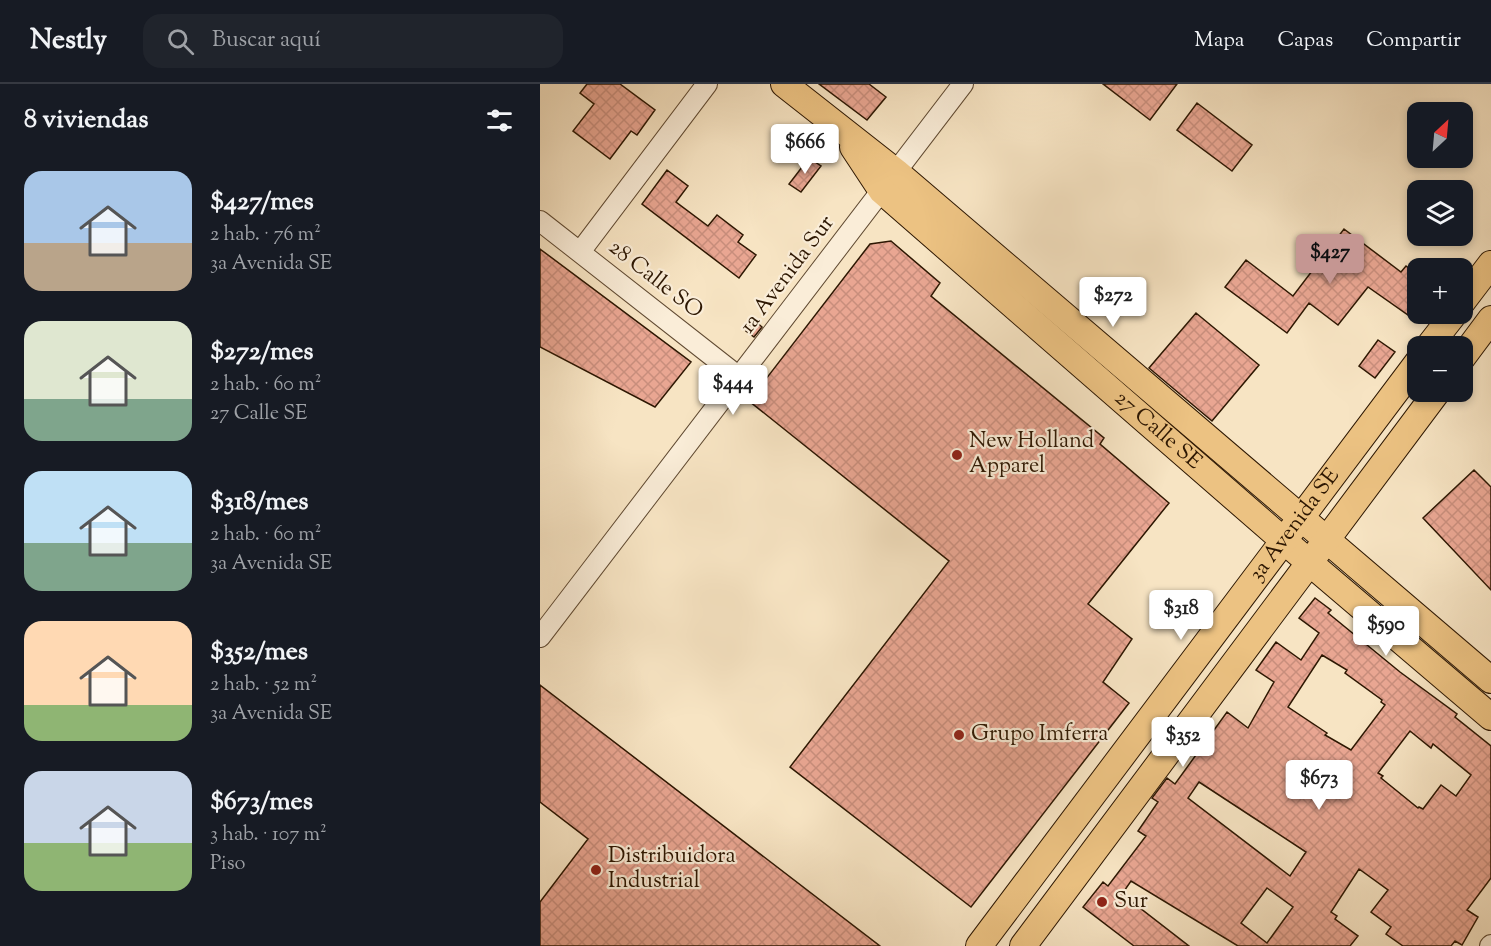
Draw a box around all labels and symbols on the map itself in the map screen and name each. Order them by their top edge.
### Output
north arrow [1407,102,1473,168]
pin: $666 [769,124,841,175]
street label: 1a Avenida Sur [733,209,843,341]
street label: 28 Calle SO [601,233,709,327]
pin: $427 [1294,234,1366,285]
pin: $272 [1077,277,1149,328]
pin: $444 [697,365,769,416]
street label: 27 Calle SE [1107,384,1208,478]
place label: New Holland Apparel [969,426,1094,483]
marker: New Holland Apparel [950,448,964,462]
street label: 3a Avenida SE [1242,462,1348,589]
pin: $318 [1145,590,1217,641]
pin: $590 [1350,606,1422,657]
pin: $352 [1147,717,1219,768]
place label: Grupo Imferra [971,719,1108,751]
marker: Grupo Imferra [952,728,966,742]
pin: $673 [1283,760,1355,811]
place label: Distribuidora Industrial [608,841,736,898]
marker: Distribuidora Industrial [589,863,603,877]
place label: Sur [1114,886,1148,918]
marker: Sur [1095,895,1109,909]

